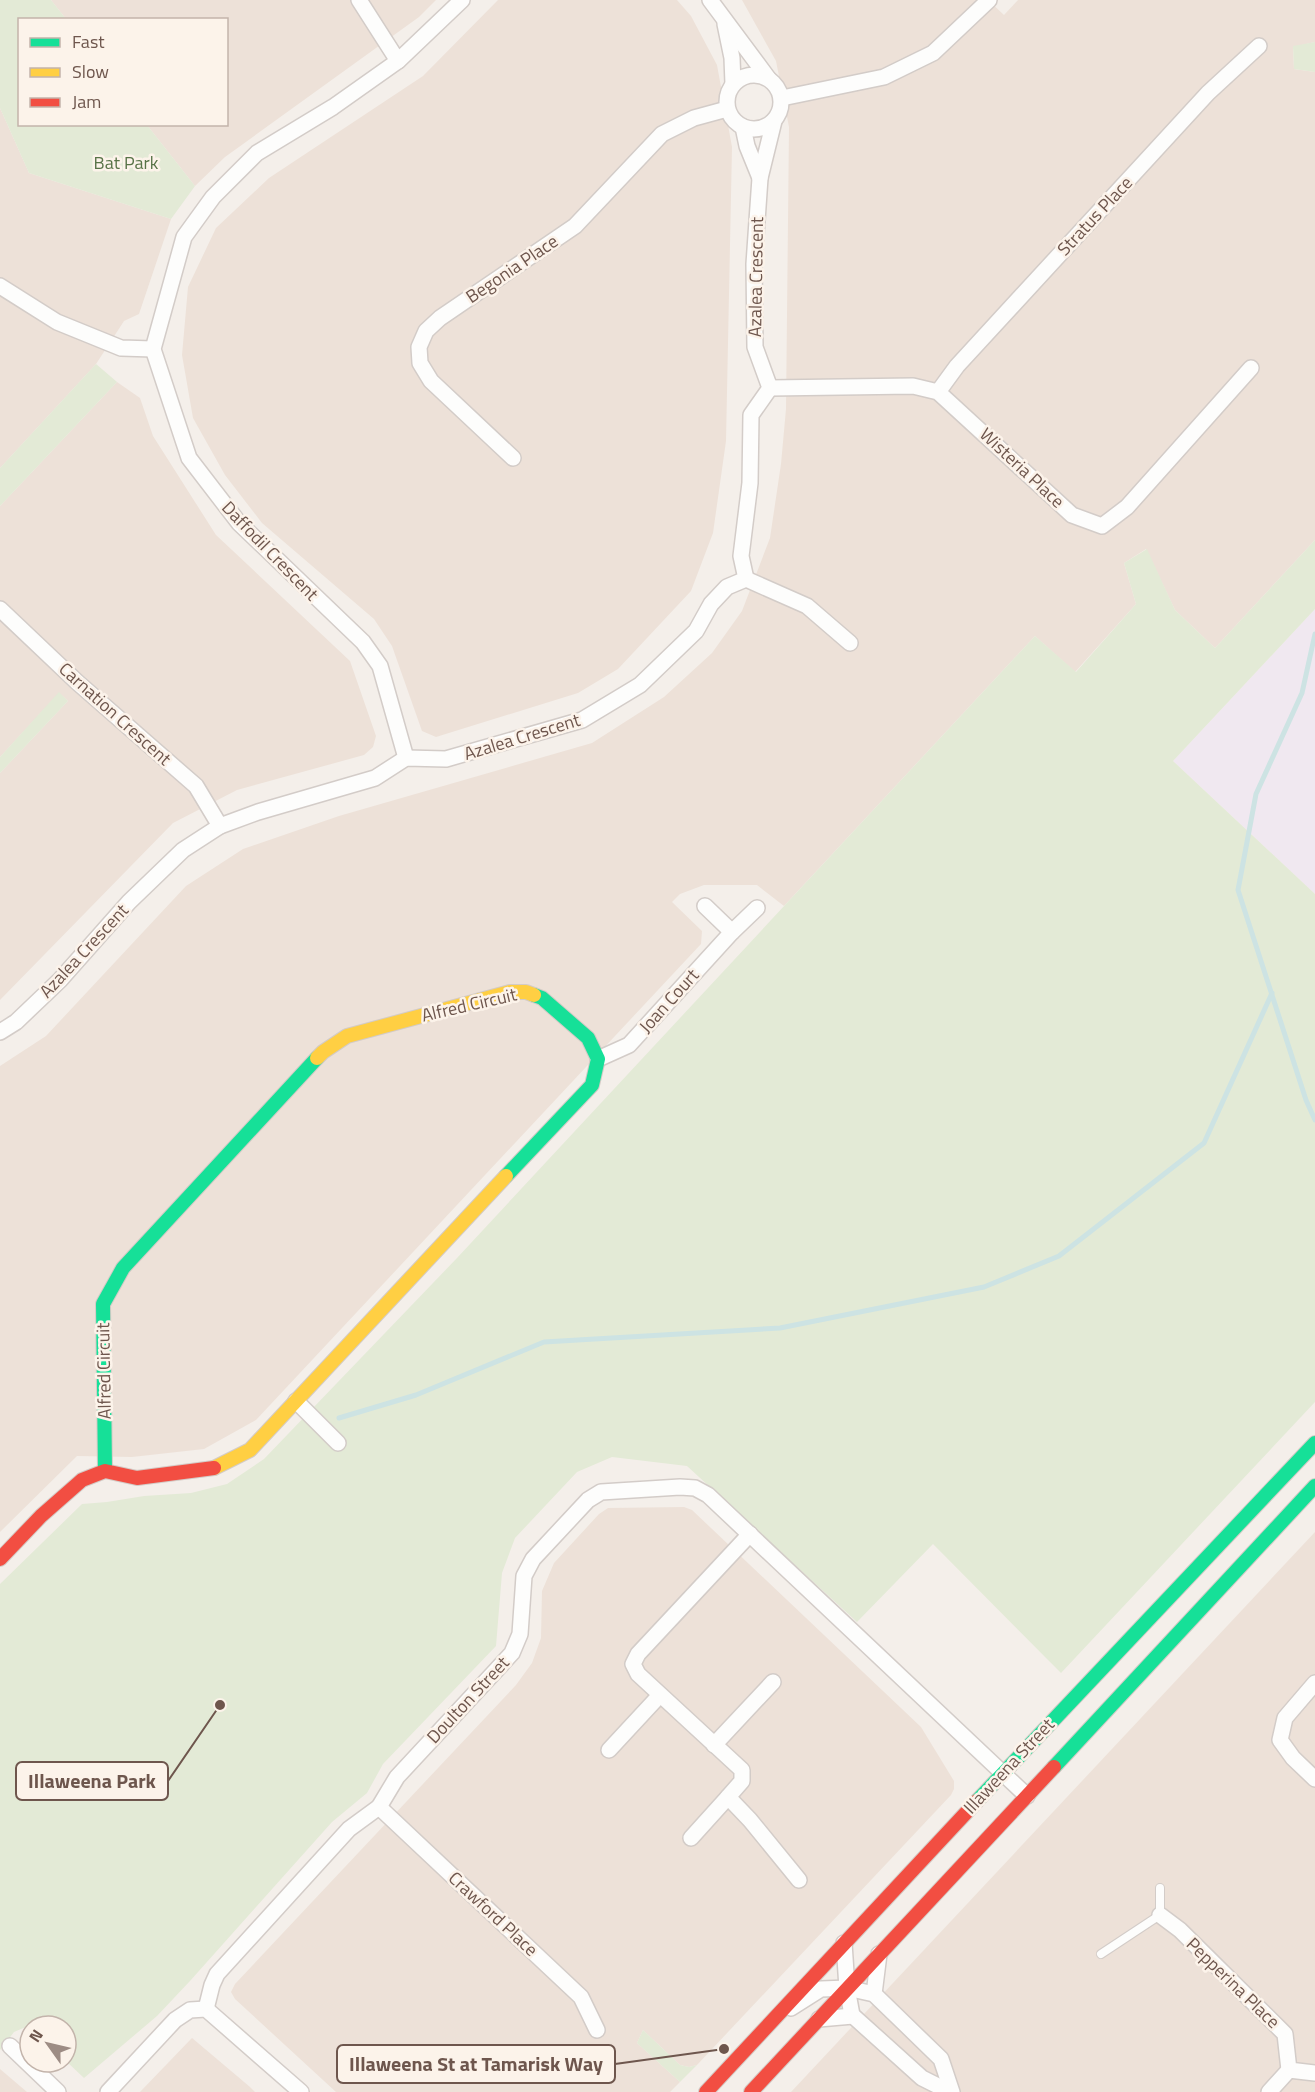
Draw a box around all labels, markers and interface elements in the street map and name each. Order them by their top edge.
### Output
legend [18,18,228,126]
text: Fast [72,28,105,55]
text: Slow [72,58,109,85]
text: Jam [72,88,101,115]
park label: Bat Park [94,149,159,176]
street label: Stratus Place [1051,170,1139,261]
street label: Azalea Crescent [741,216,770,337]
street label: Begonia Place [460,228,563,309]
street label: Wisteria Place [974,421,1071,514]
street label: Daffodil Crescent [216,495,326,607]
street label: Carnation Crescent [53,656,178,772]
street label: Azalea Crescent [460,706,584,767]
street label: Azalea Crescent [33,897,135,1004]
street label: Joan Court [632,962,705,1039]
street label: Alfred Circuit [419,980,520,1029]
street label: Alfred Circuit [89,1322,118,1420]
street label: Doulton Street [420,1649,516,1749]
street label: Illaweena Street [957,1711,1061,1820]
callout: Illaweena Park [16,1762,168,1800]
text: Illaweena Park [28,1765,157,1796]
street label: Crawford Place [442,1865,544,1962]
street label: Pepperina Place [1180,1931,1286,2034]
north arrow [18,2014,78,2074]
text: N [23,2024,49,2047]
callout: Illaweena St at Tamarisk Way [337,2045,615,2083]
text: Illaweena St at Tamarisk Way [349,2048,603,2079]

